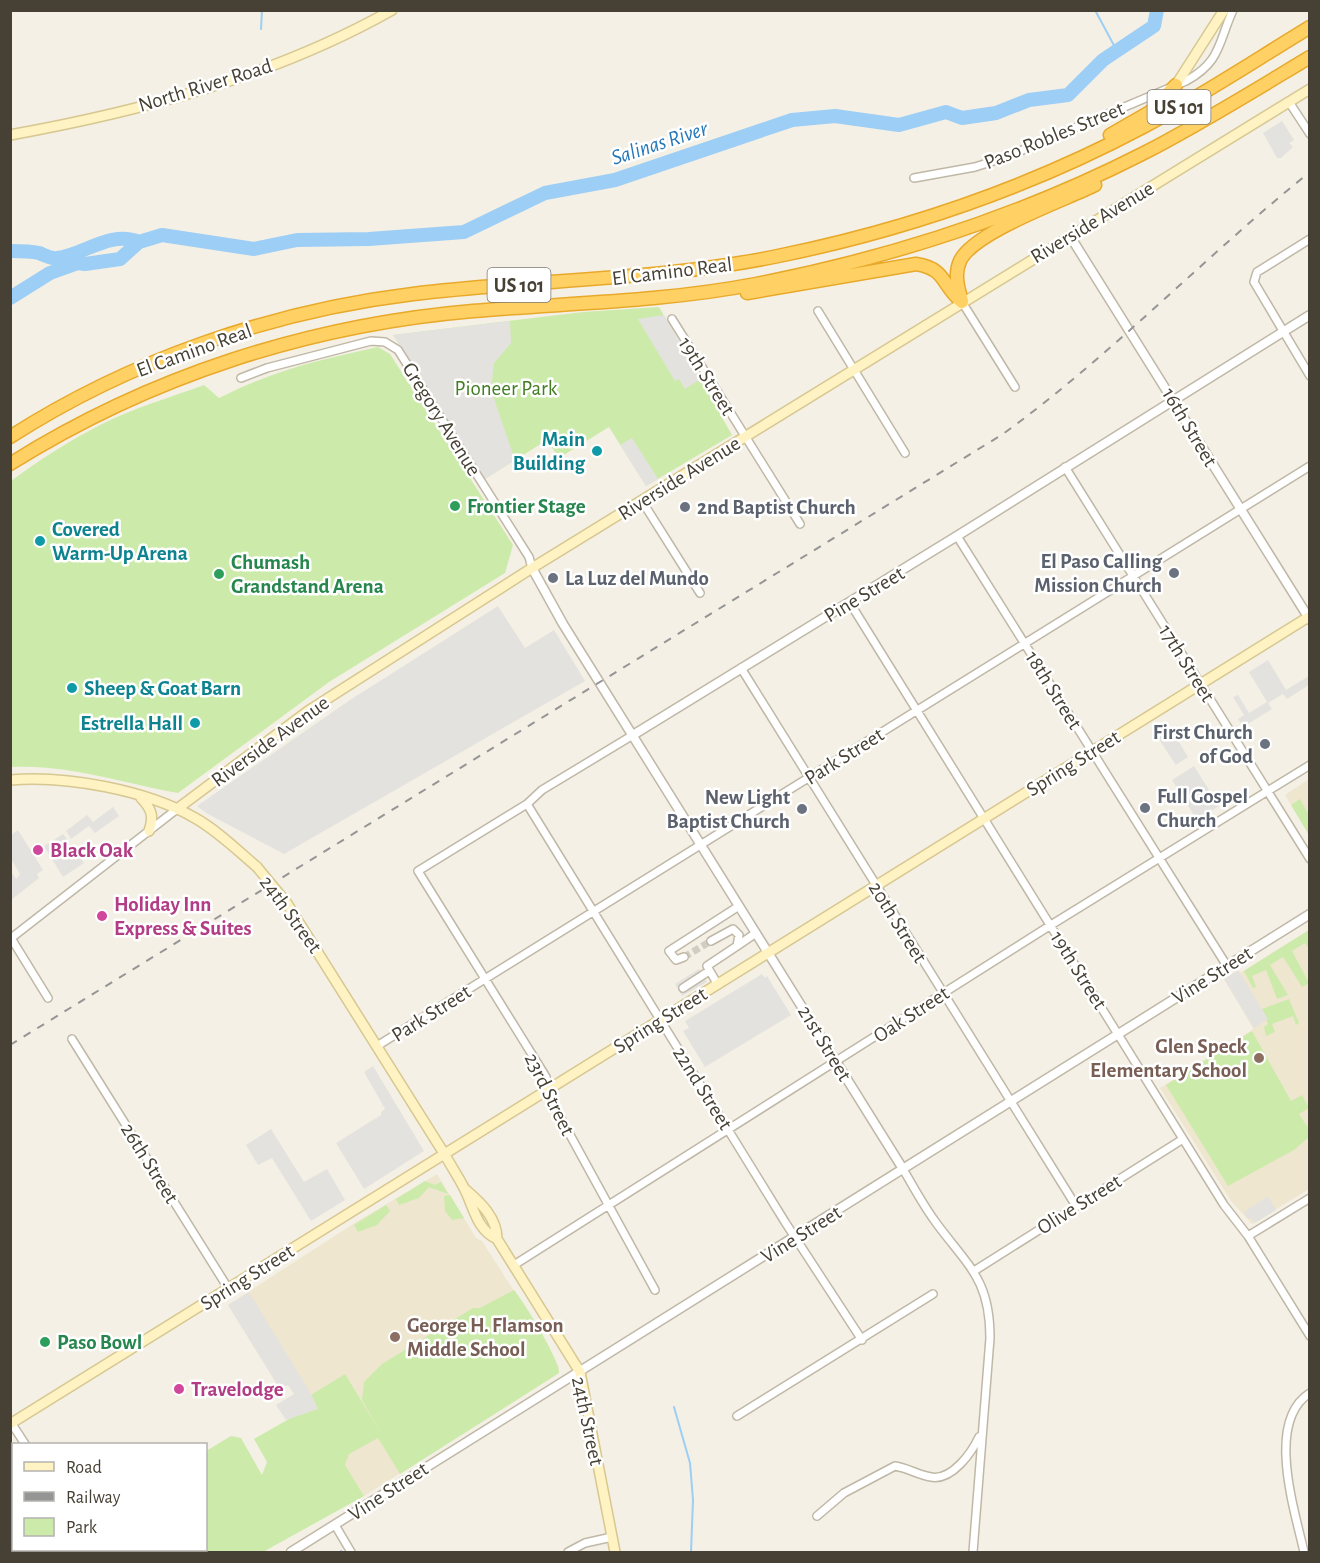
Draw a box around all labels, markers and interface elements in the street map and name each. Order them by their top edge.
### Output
street label: North River Road [136,55,275,116]
road number: US 101 [1148,90,1210,124]
street label: Paso Robles Street [981,98,1128,173]
water label: Salinas River [608,117,711,169]
street label: Riverside Avenue [1027,177,1158,267]
street label: El Camino Real [611,254,733,289]
road number: US 101 [488,268,550,302]
street label: El Camino Real [134,320,255,381]
street label: 19th Street [674,334,739,419]
street label: Gregory Avenue [398,359,485,480]
park label: Pioneer Park [455,378,558,399]
street label: 16th Street [1158,384,1221,470]
place label: Main Building [513,429,585,474]
street label: Riverside Avenue [614,432,744,524]
marker: Main Building [590,444,604,458]
place label: Frontier Stage [467,496,586,517]
place label: 2nd Baptist Church [697,497,856,518]
marker: Frontier Stage [448,499,462,513]
marker: 2nd Baptist Church [678,500,692,514]
place label: Covered Warm-Up Arena [52,519,188,564]
marker: Covered Warm-Up Arena [33,534,47,548]
place label: El Paso Calling Mission Church [1034,551,1162,596]
place label: Chumash Grandstand Arena [231,552,384,597]
street label: Pine Street [821,562,908,626]
marker: El Paso Calling Mission Church [1167,566,1181,580]
marker: Chumash Grandstand Arena [212,567,226,581]
place label: La Luz del Mundo [565,568,709,589]
marker: La Luz del Mundo [546,571,560,585]
street label: 17th Street [1155,621,1219,706]
street label: 18th Street [1021,648,1086,733]
place label: Sheep & Goat Barn [84,678,241,699]
marker: Sheep & Goat Barn [65,681,79,695]
street label: Riverside Avenue [208,692,333,791]
place label: Estrella Hall [80,713,183,734]
marker: Estrella Hall [188,716,202,730]
place label: First Church of God [1153,722,1253,767]
street label: Park Street [801,724,888,789]
street label: Spring Street [1023,726,1124,800]
marker: First Church of God [1258,737,1272,751]
place label: Full Gospel Church [1157,786,1248,831]
place label: New Light Baptist Church [666,787,790,832]
marker: Full Gospel Church [1138,801,1152,815]
marker: New Light Baptist Church [795,802,809,816]
place label: Black Oak [50,840,134,861]
marker: Black Oak [31,843,45,857]
street label: 24th Street [256,872,326,957]
street label: 20th Street [865,878,931,967]
place label: Holiday Inn Express & Suites [114,894,252,939]
marker: Holiday Inn Express & Suites [95,909,109,923]
street label: 19th Street [1046,928,1111,1013]
street label: Vine Street [1168,942,1256,1008]
street label: Park Street [388,981,475,1046]
street label: Oak Street [870,982,953,1047]
street label: Spring Street [610,983,711,1057]
street label: 21st Street [794,1002,855,1085]
place label: Glen Speck Elementary School [1090,1036,1248,1081]
street label: 22nd Street [669,1043,736,1134]
street label: 23rd Street [521,1050,579,1139]
marker: Glen Speck Elementary School [1252,1051,1266,1065]
street label: 26th Street [117,1120,182,1207]
street label: Olive Street [1034,1170,1125,1238]
street label: Vine Street [757,1201,845,1267]
street label: Spring Street [197,1240,298,1314]
place label: George H. Flamson Middle School [407,1315,564,1360]
marker: George H. Flamson Middle School [388,1330,402,1344]
place label: Paso Bowl [57,1332,142,1353]
marker: Paso Bowl [38,1335,52,1349]
street label: 24th Street [568,1375,607,1468]
place label: Travelodge [191,1379,284,1400]
marker: Travelodge [172,1382,186,1396]
legend [12,1443,207,1551]
street label: Vine Street [345,1458,432,1525]
text: Road [66,1459,102,1477]
text: Railway [66,1489,121,1507]
text: Park [66,1519,98,1537]

